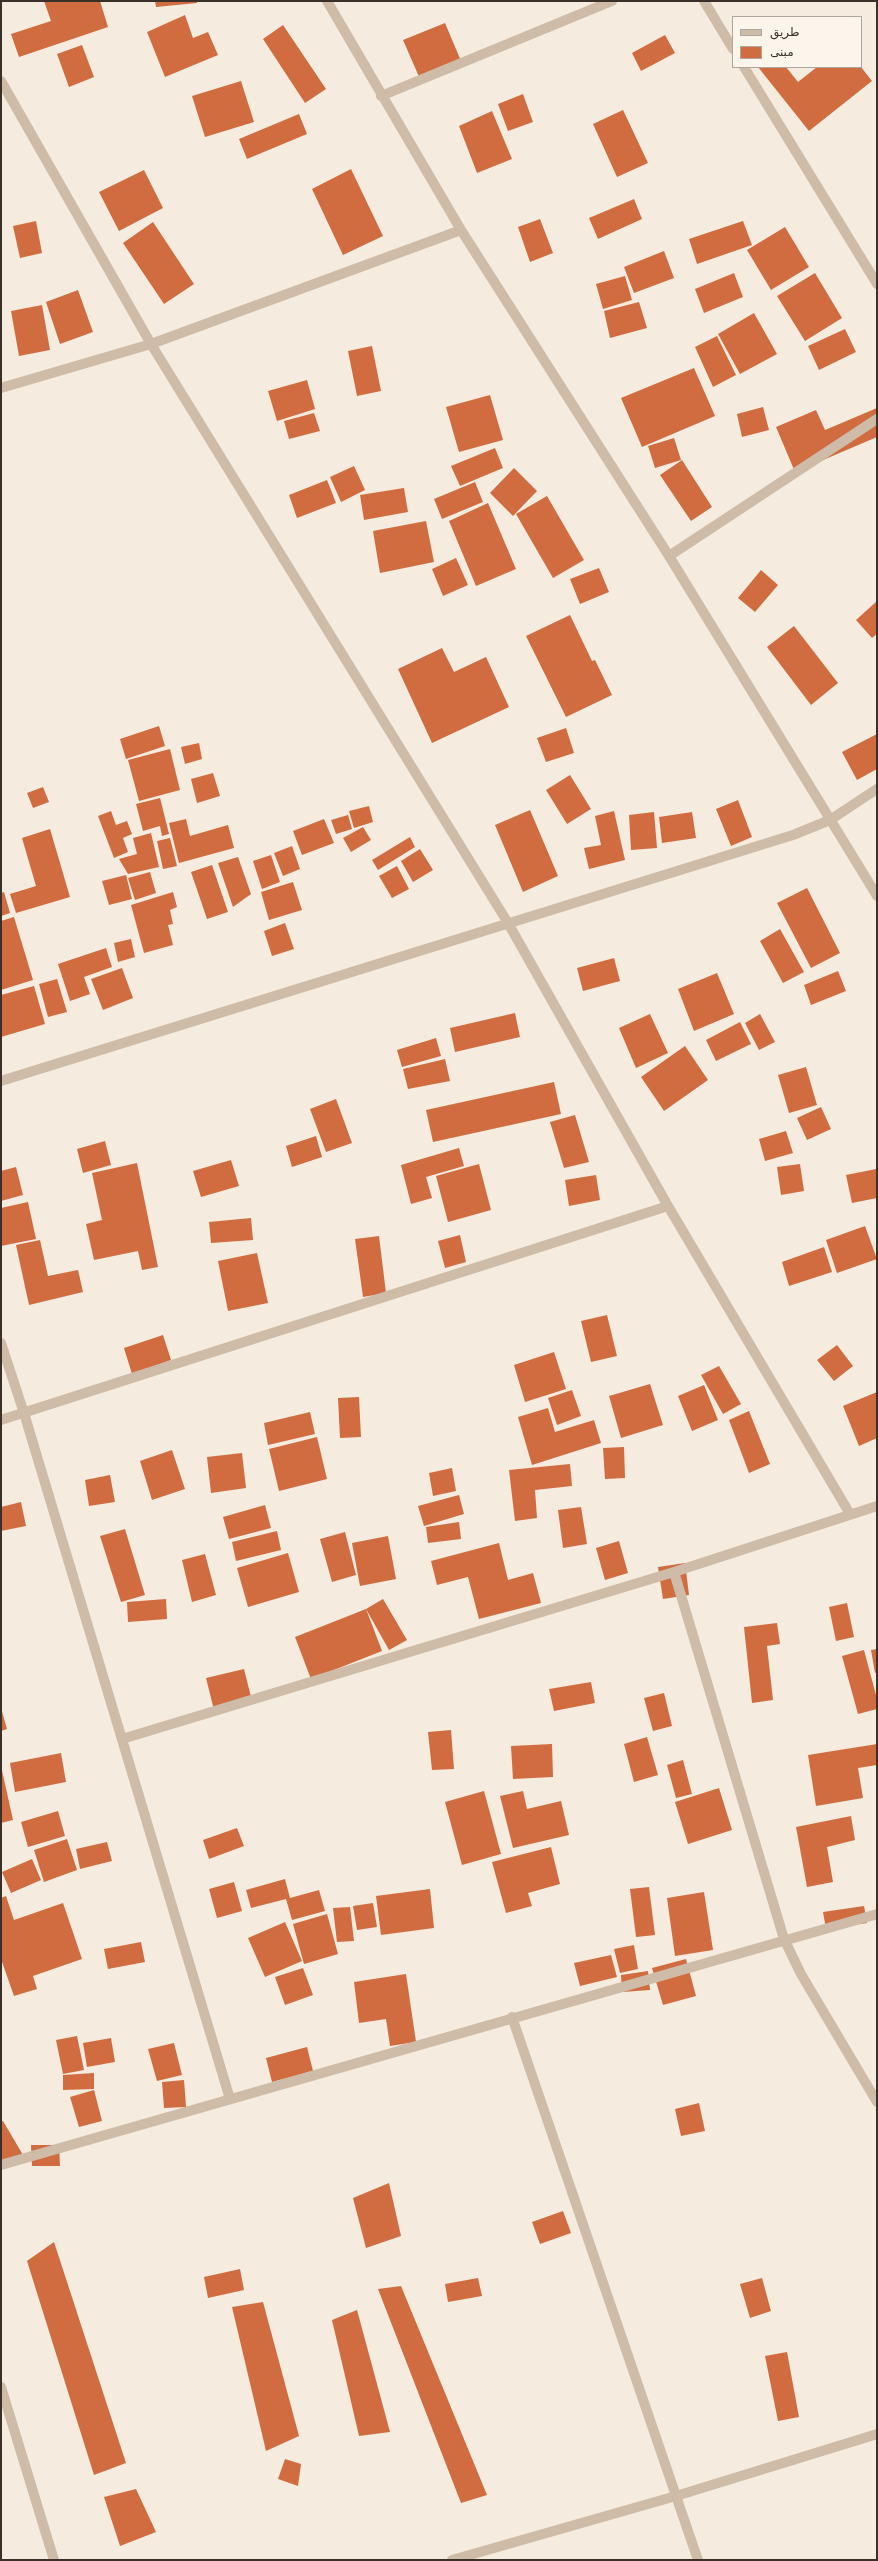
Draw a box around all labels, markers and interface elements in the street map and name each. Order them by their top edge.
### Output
legend [732,16,862,68]
text: طريق [770,25,800,39]
text: مبنى [770,45,794,59]

